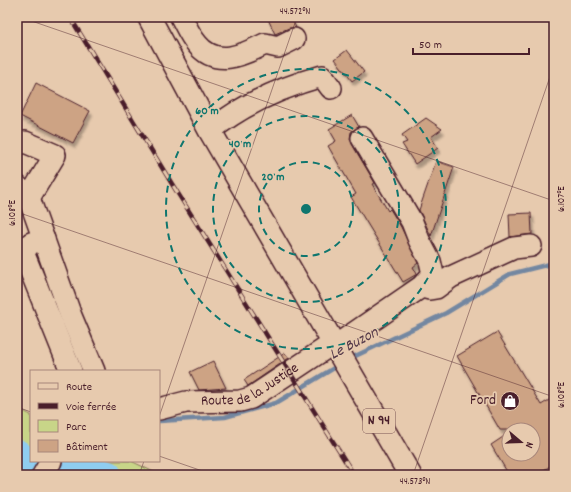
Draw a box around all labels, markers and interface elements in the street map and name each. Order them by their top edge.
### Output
text: 44.572°N [280,5,311,19]
scale bar [413,30,529,56]
text: 50 m [419,37,442,54]
text: 60 m [195,103,219,120]
text: 40 m [229,136,251,153]
text: 20 m [262,169,284,186]
text: 6.107°E [555,186,569,212]
text: 6.108°E [6,200,20,226]
centre of rings [299,202,313,216]
water label: Le Buzon [325,321,383,366]
street label: Route de la Justice [201,358,304,413]
legend [30,370,160,462]
text: Route [66,379,92,396]
text: 6.108°E [555,382,569,408]
place label: Ford [470,390,496,412]
shop icon: Ford [499,390,521,412]
text: Voie ferrée [66,399,116,416]
road number: N 94 [363,409,395,433]
text: Parc [66,419,87,436]
north arrow [501,422,541,462]
text: Bâtiment [66,439,108,456]
text: N [520,439,537,450]
text: 44.573°N [399,475,431,489]

